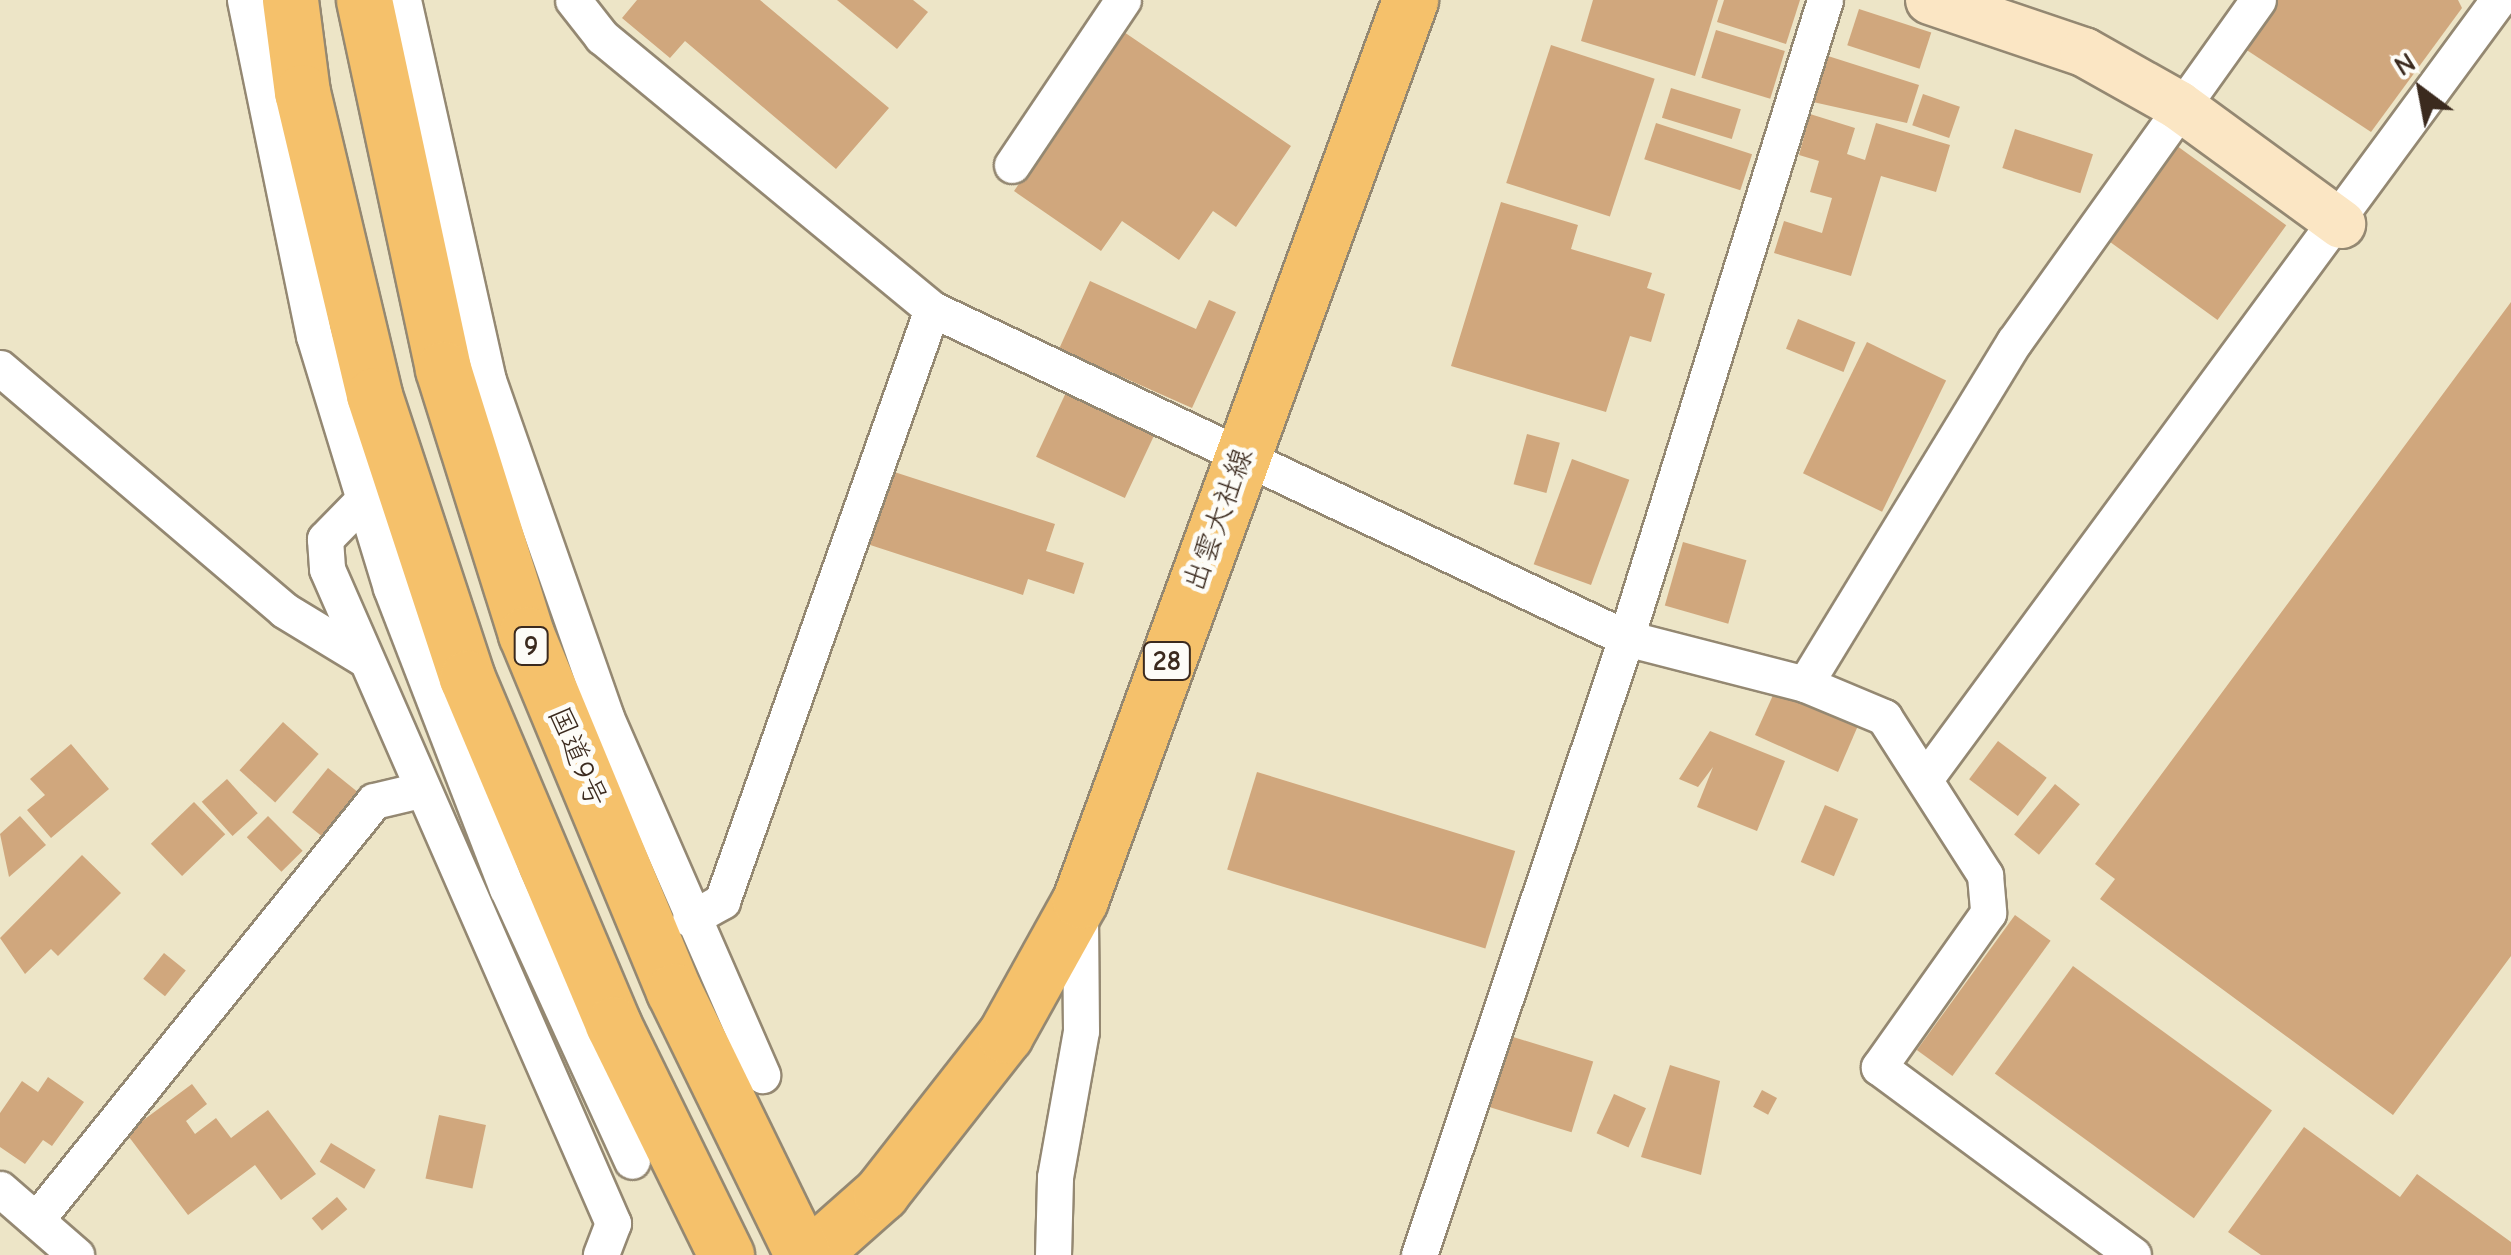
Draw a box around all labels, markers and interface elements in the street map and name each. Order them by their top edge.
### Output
north arrow [2371,40,2471,140]
text: N [2389,46,2421,83]
street label: 出雲大社線 [1176,443,1262,597]
road number: 9 [514,623,548,669]
road number: 28 [1142,638,1192,684]
street label: 国道9号 [540,701,614,813]

